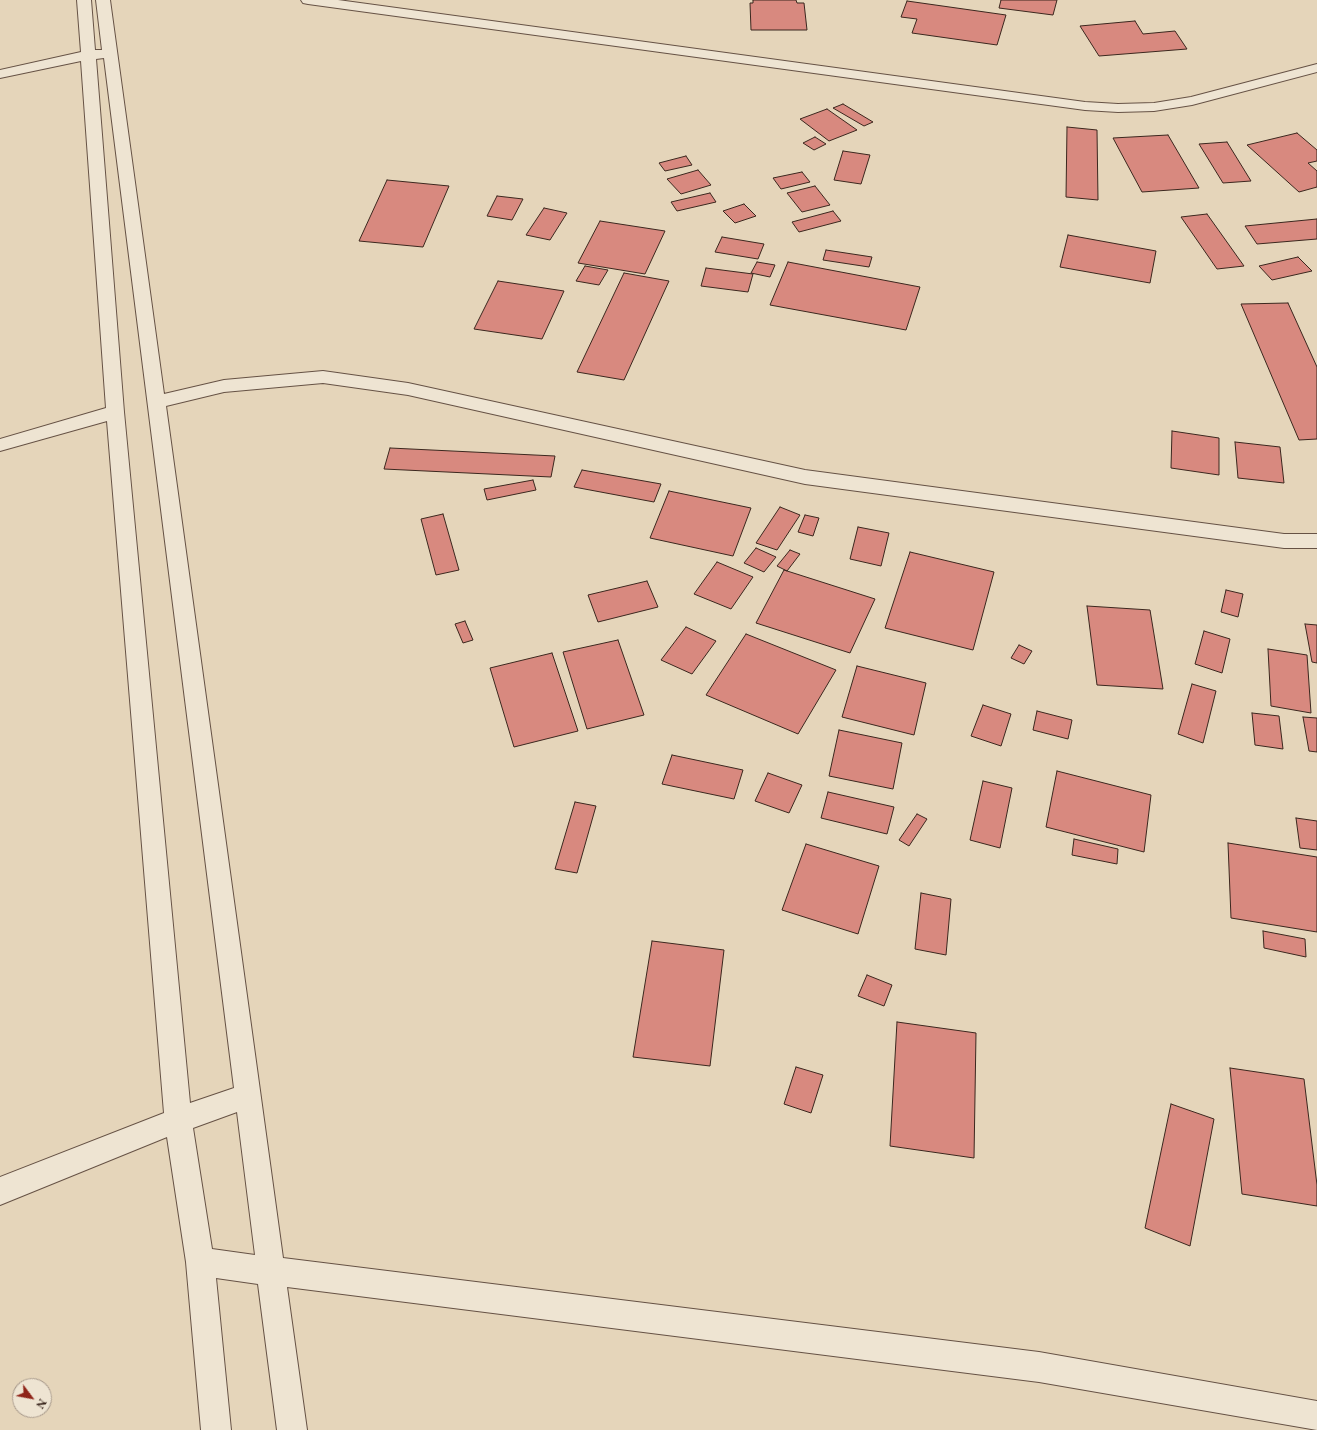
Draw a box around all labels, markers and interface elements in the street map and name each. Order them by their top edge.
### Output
north arrow [12,1378,52,1418]
text: N [33,1396,50,1411]

